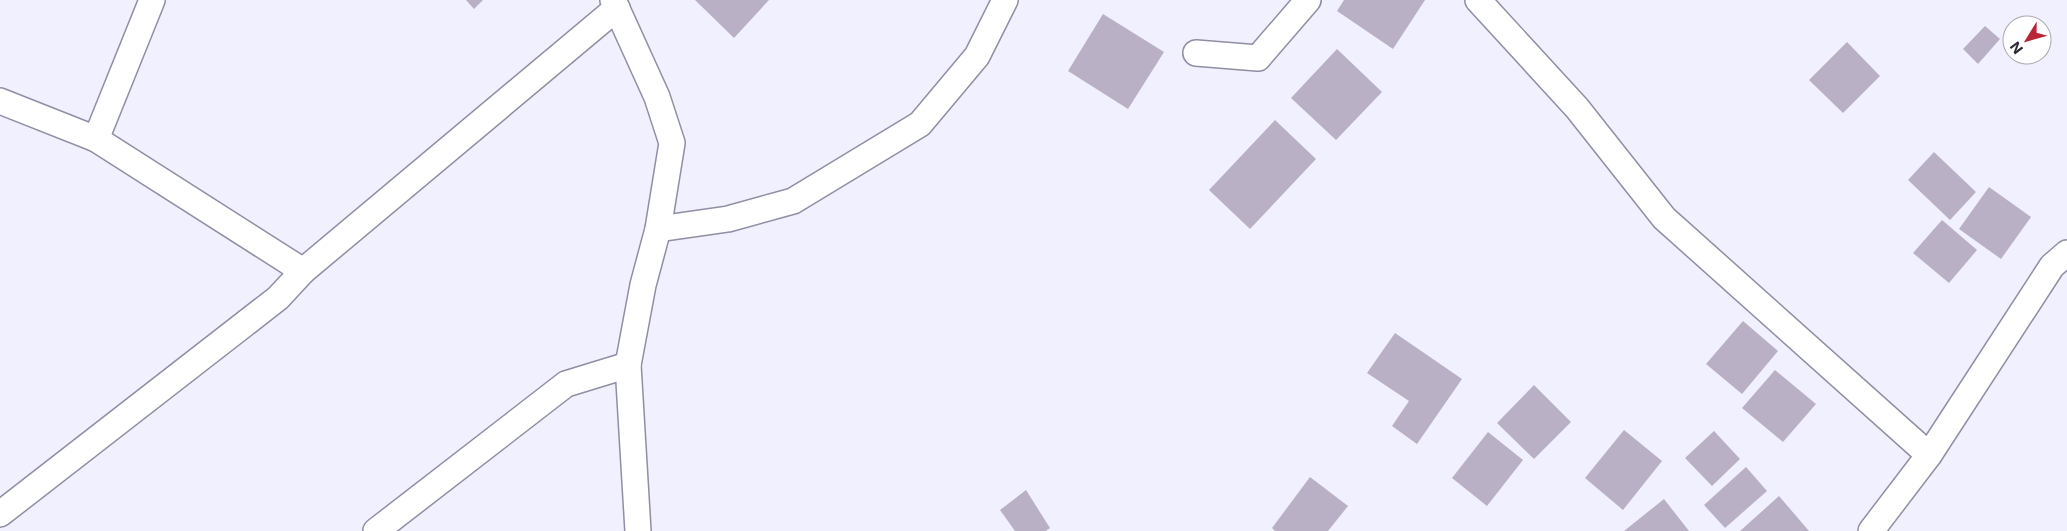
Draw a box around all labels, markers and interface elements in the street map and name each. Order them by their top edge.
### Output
north arrow [2002,15,2052,65]
text: N [2006,39,2026,58]

